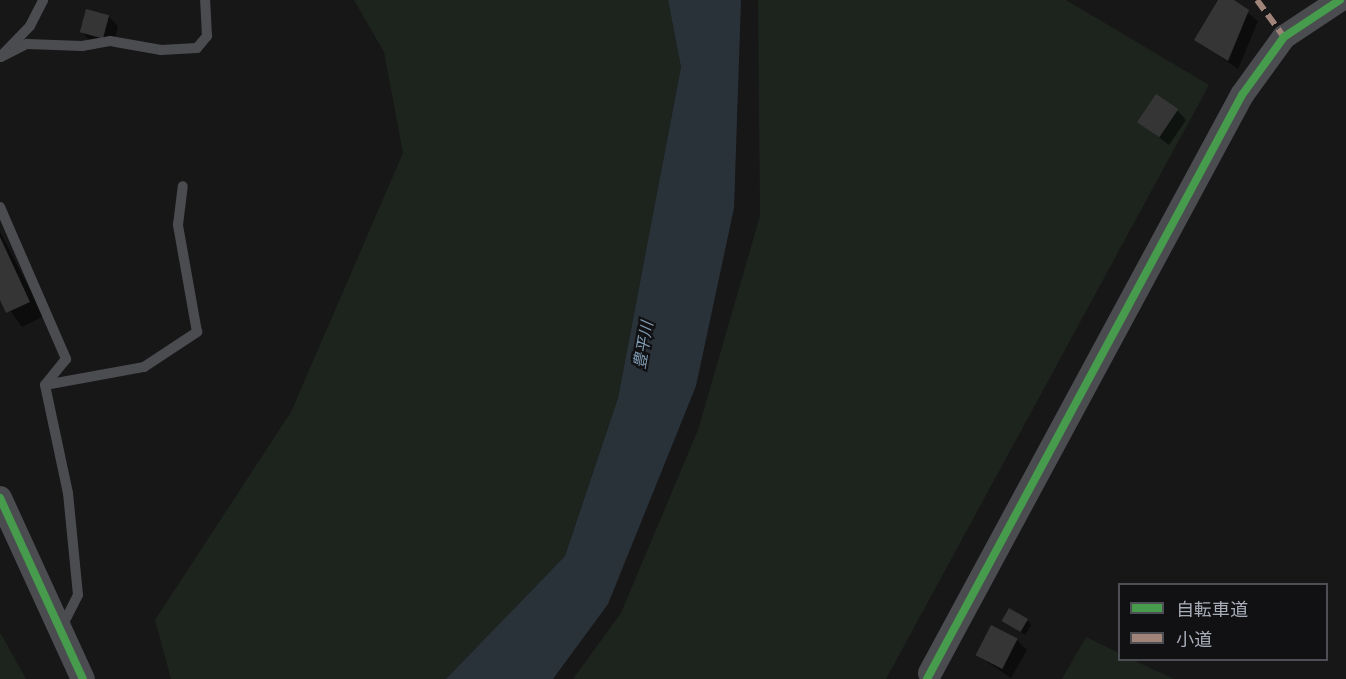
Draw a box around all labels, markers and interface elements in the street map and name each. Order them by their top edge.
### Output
water label: 豊平川 [629,320,657,370]
legend [1118,583,1328,661]
text: 自転車道 [1176,598,1248,621]
text: 小道 [1176,628,1212,651]

